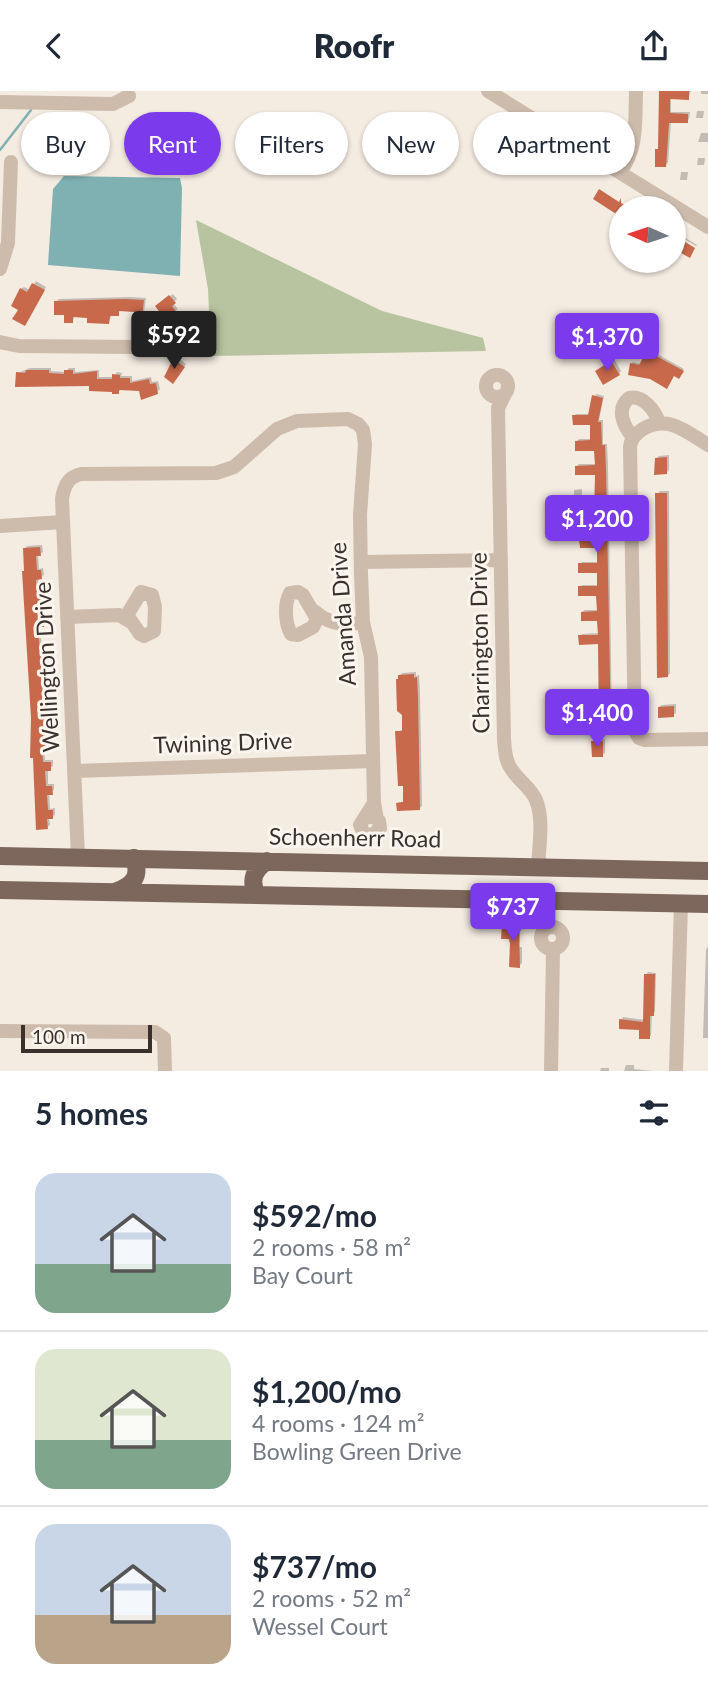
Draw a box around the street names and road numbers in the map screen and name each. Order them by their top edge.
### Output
street label: Amanda Drive [323,541,361,687]
street label: Charrington Drive [463,552,495,734]
street label: Wellington Drive [28,581,64,753]
street label: Twining Drive [153,726,293,758]
street label: Schoenherr Road [269,821,441,853]

